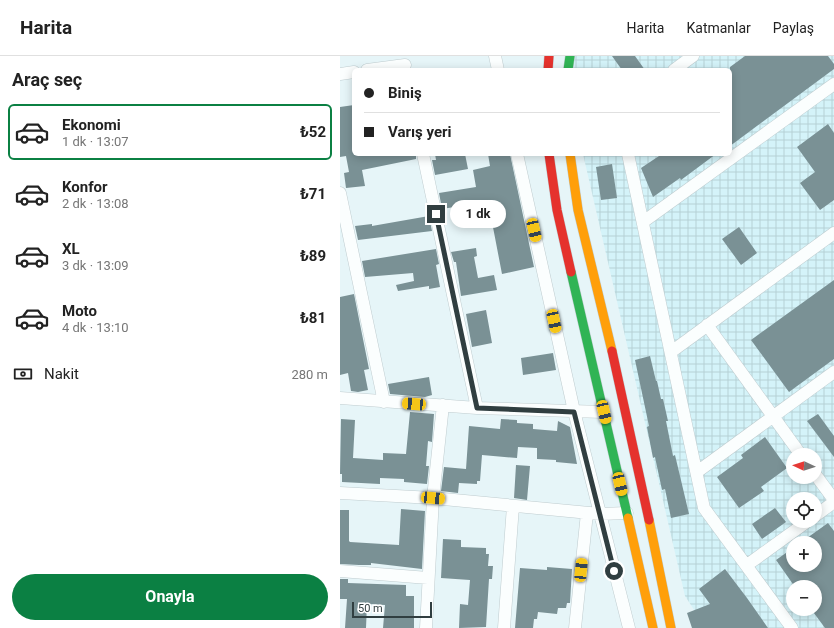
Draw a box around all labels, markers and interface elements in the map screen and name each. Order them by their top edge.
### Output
text: Harita [20,16,72,39]
text: Harita [627,20,664,36]
text: Katmanlar [686,20,751,36]
text: Paylaş [773,20,814,36]
text: Araç seç [12,69,82,90]
text: Biniş [388,84,422,102]
icon: car [14,114,50,150]
text: Ekonomi [62,116,121,134]
text: ₺52 [300,123,326,141]
text: Varış yeri [388,123,452,141]
text: 1 dk · 13:07 [62,134,129,149]
icon: car [14,176,50,212]
text: Konfor [62,178,108,196]
text: ₺71 [300,185,326,203]
text: 2 dk · 13:08 [62,196,129,211]
callout: 1 dk [450,200,506,228]
route end [427,205,445,223]
text: 1 dk [466,206,490,221]
car [525,217,543,243]
icon: car [14,238,50,274]
text: XL [62,240,80,258]
text: ₺89 [300,247,326,265]
text: 3 dk · 13:09 [62,258,129,273]
icon: car [14,300,50,336]
text: Moto [62,302,97,320]
car [546,308,562,334]
text: ₺81 [300,309,326,327]
text: 4 dk · 13:10 [62,320,129,335]
icon: cash [12,363,34,385]
text: Nakit [44,365,79,383]
text: 280 m [291,367,328,382]
car [402,397,426,411]
car [595,399,613,425]
north arrow [786,448,822,484]
map controls [786,448,822,616]
car [611,471,629,497]
car [421,491,445,505]
button: locate [786,492,822,528]
button: + [786,536,822,572]
car [574,557,588,583]
route start [605,562,623,580]
button: Onayla [12,574,328,620]
button: − [786,580,822,616]
scale bar [352,600,432,619]
text: 50 m [358,602,383,615]

